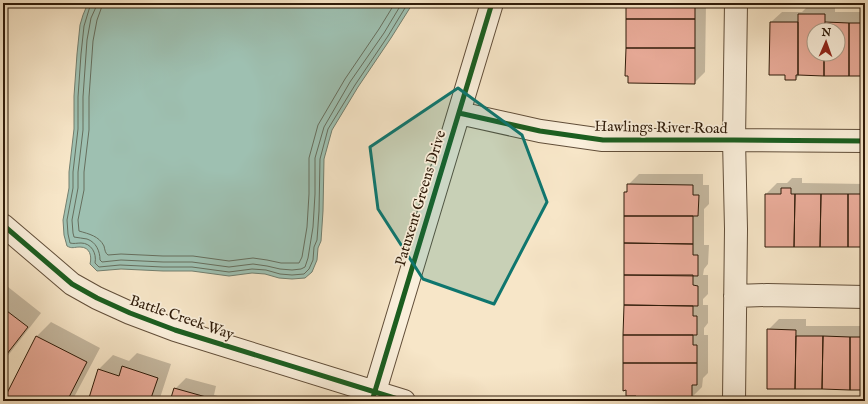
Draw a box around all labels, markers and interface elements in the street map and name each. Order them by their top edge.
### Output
north arrow [806,22,846,62]
text: N [820,26,832,40]
street label: Hawlings River Road [594,117,729,138]
street label: Patuxent Greens Drive [391,128,450,268]
street label: Battle Creek Way [127,291,237,344]

